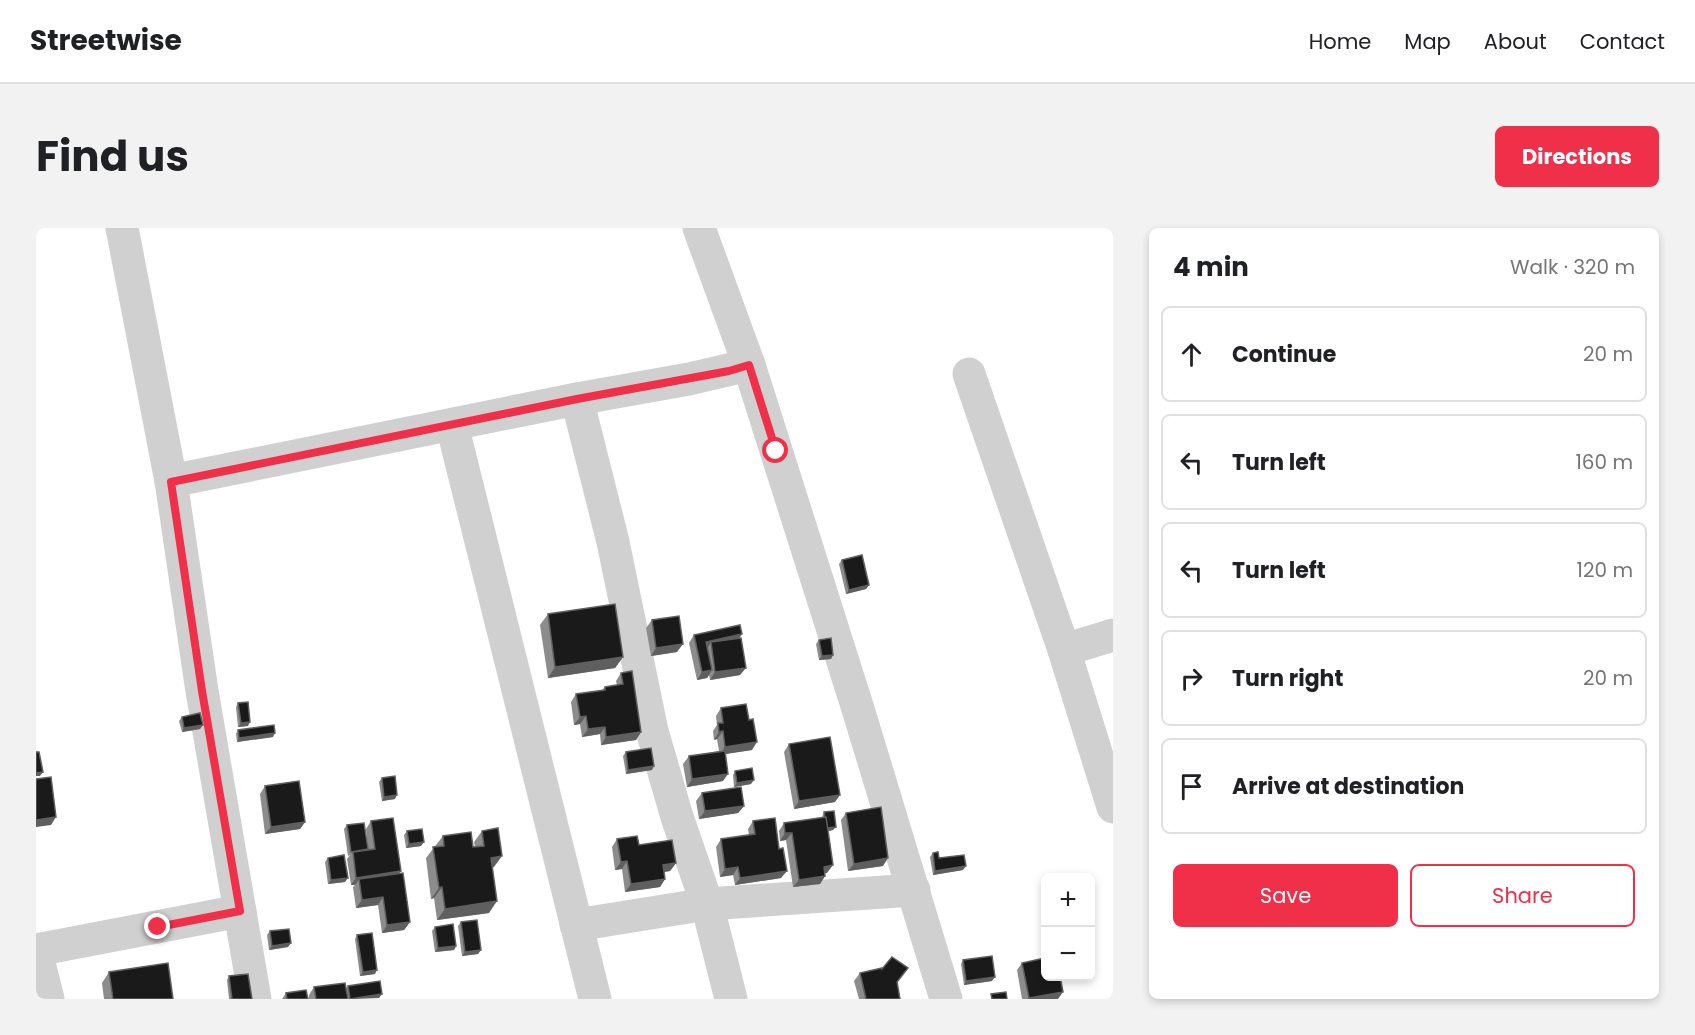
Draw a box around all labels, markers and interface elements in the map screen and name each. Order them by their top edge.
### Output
text: Streetwise [30,21,182,60]
text: Home [1309,27,1371,56]
text: Map [1404,27,1451,56]
text: About [1484,27,1547,56]
text: Contact [1580,27,1665,56]
button: Directions [1495,126,1659,187]
text: Find us [36,127,189,186]
text: 4 min [1173,249,1249,285]
text: Walk · 320 m [1510,253,1635,281]
icon: ahead [1175,338,1208,371]
text: Continue [1232,339,1336,370]
text: 20 m [1583,340,1633,368]
route start [762,437,788,463]
icon: left [1175,446,1208,479]
text: Turn left [1232,447,1326,478]
text: 160 m [1575,448,1633,476]
icon: left [1175,554,1208,587]
text: Turn left [1232,555,1326,586]
text: 120 m [1577,556,1633,584]
icon: right [1175,662,1208,695]
text: Turn right [1232,663,1343,694]
text: 20 m [1583,664,1633,692]
icon: arrive [1175,770,1208,803]
text: Arrive at destination [1232,771,1464,802]
button: Save [1173,864,1398,927]
button: Share [1410,864,1635,927]
map controls [1041,873,1095,981]
button: + [1041,873,1095,927]
route end [144,913,170,939]
button: − [1041,927,1095,981]

